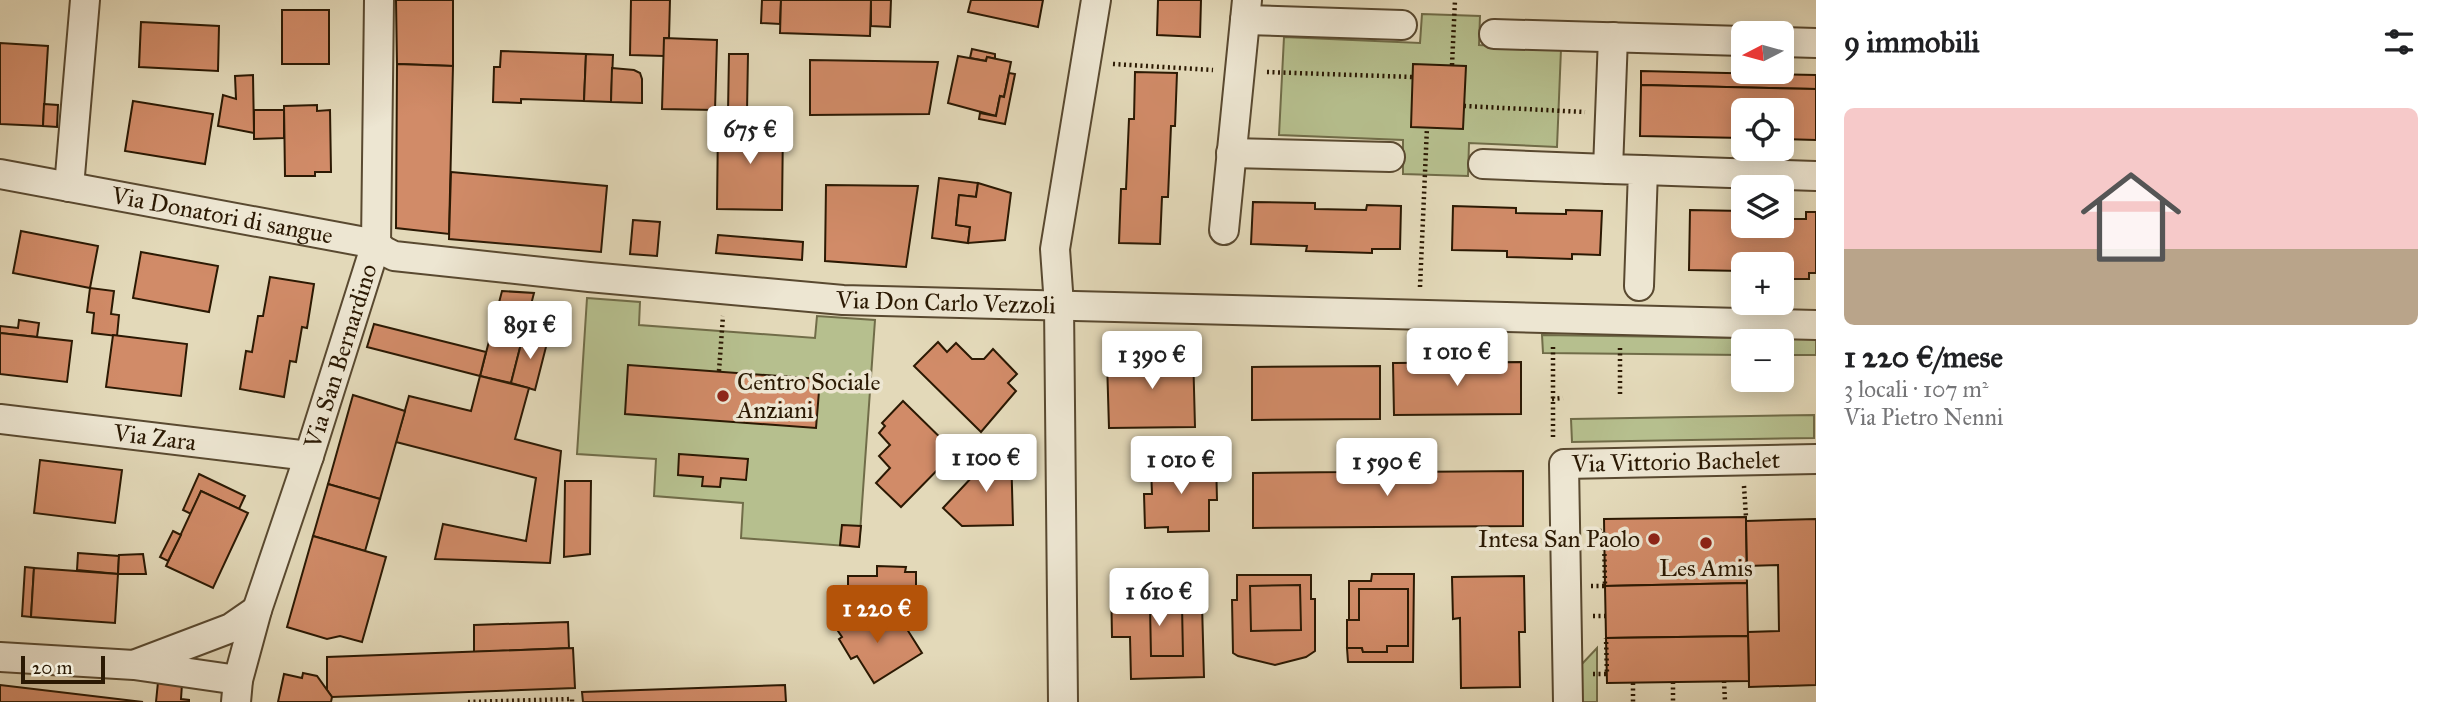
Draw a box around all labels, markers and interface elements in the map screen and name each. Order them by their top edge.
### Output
north arrow [1731,21,1794,84]
map controls [1731,21,1794,392]
icon: filters [2380,23,2418,61]
text: 9 immobili [1844,24,1980,60]
button: locate [1731,98,1794,161]
pin: 675 € [701,106,799,166]
text: 675 € [723,115,777,143]
icon: home [2068,154,2194,280]
button: layers [1731,175,1794,238]
street label: Via Donatori di sangue [108,180,335,251]
button: + [1731,252,1794,315]
street label: Via San Bernardino [297,260,384,453]
street label: Via Don Carlo Vezzoli [835,285,1057,320]
pin: 891 € [481,302,579,361]
text: 891 € [504,310,556,338]
pin: 1 010 € [1392,328,1522,388]
button: − [1731,329,1794,392]
pin: 1 390 € [1087,332,1217,391]
text: 1 010 € [1423,337,1491,365]
text: 1 220 €/mese [1844,339,2003,375]
text: 1 390 € [1118,340,1186,368]
place label: Centro Sociale Anziani [736,367,880,425]
text: 3 locali · 107 m² [1844,375,1989,403]
marker: Centro Sociale Anziani [715,388,731,404]
text: Via Pietro Nenni [1844,403,2003,431]
street label: Via Zara [111,418,199,457]
pin: 1 100 € [921,434,1051,494]
pin: 1 010 € [1116,436,1246,496]
pin: 1 590 € [1322,438,1452,498]
text: 1 100 € [952,443,1020,471]
text: 1 010 € [1147,445,1215,473]
street label: Via Vittorio Bachelet [1571,445,1781,479]
text: 1 590 € [1352,447,1422,475]
place label: Intesa San Paolo [1478,524,1640,554]
marker: Intesa San Paolo [1646,531,1662,547]
marker: Les Amis [1698,535,1714,551]
place label: Les Amis [1659,553,1753,583]
pin: 1 610 € [1094,568,1224,628]
text: 1 610 € [1126,577,1192,605]
pin: 1 220 € [812,586,942,645]
text: 1 220 € [843,594,911,622]
scale bar [21,653,105,685]
text: 20 m [32,656,73,679]

